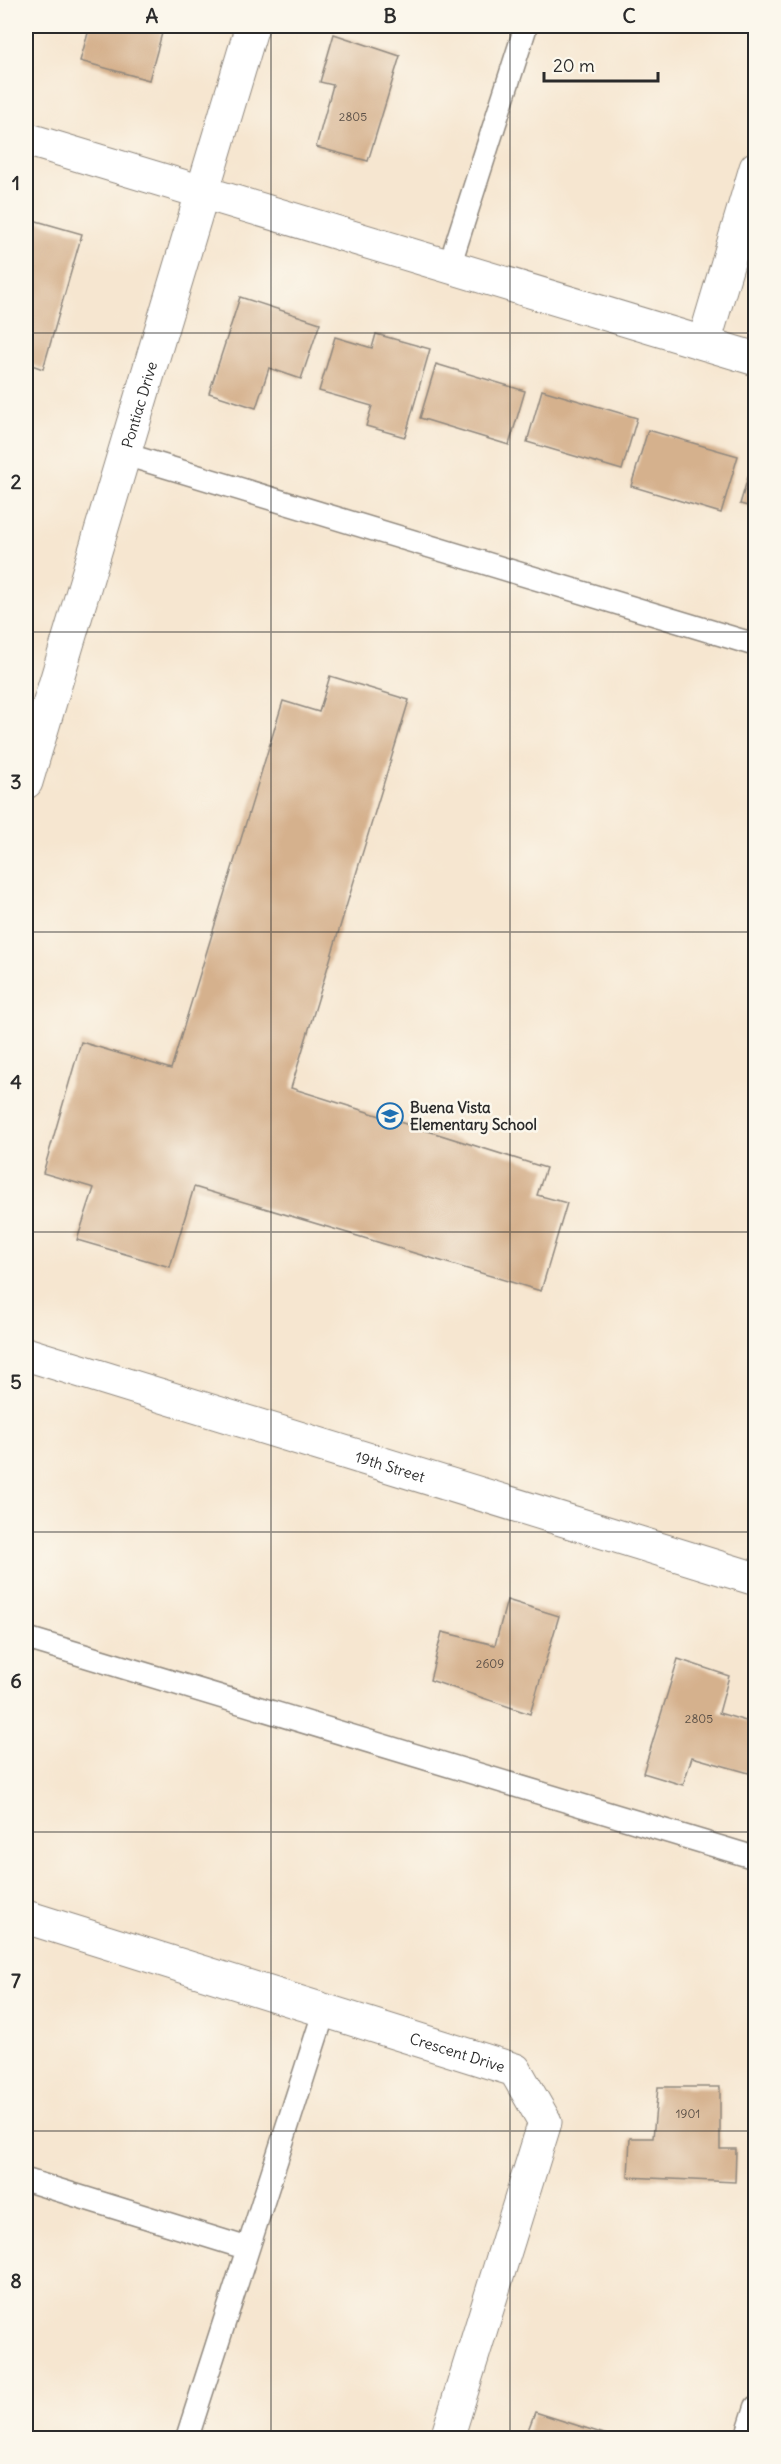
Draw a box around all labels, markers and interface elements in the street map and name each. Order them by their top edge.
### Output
text: A [146,3,159,28]
text: B [383,3,397,28]
text: C [622,3,636,28]
scale bar [544,45,658,83]
text: 20 m [553,54,595,77]
house number: 2805 [339,109,367,124]
text: 1 [12,170,20,195]
street label: Pontiac Drive [117,359,161,450]
text: 2 [11,469,22,494]
text: 3 [10,769,22,794]
text: 4 [10,1069,22,1094]
place label: Buena Vista Elementary School [410,1098,537,1135]
school or university icon: Buena Vista Elementary School [375,1101,405,1131]
text: 5 [10,1369,22,1394]
street label: 19th Street [353,1447,427,1486]
house number: 2609 [476,1656,504,1671]
text: 6 [10,1668,22,1693]
house number: 2805 [685,1711,713,1726]
text: 7 [11,1968,21,1993]
street label: Crescent Drive [408,2028,507,2076]
house number: 1901 [676,2106,700,2121]
text: 8 [10,2268,22,2293]

